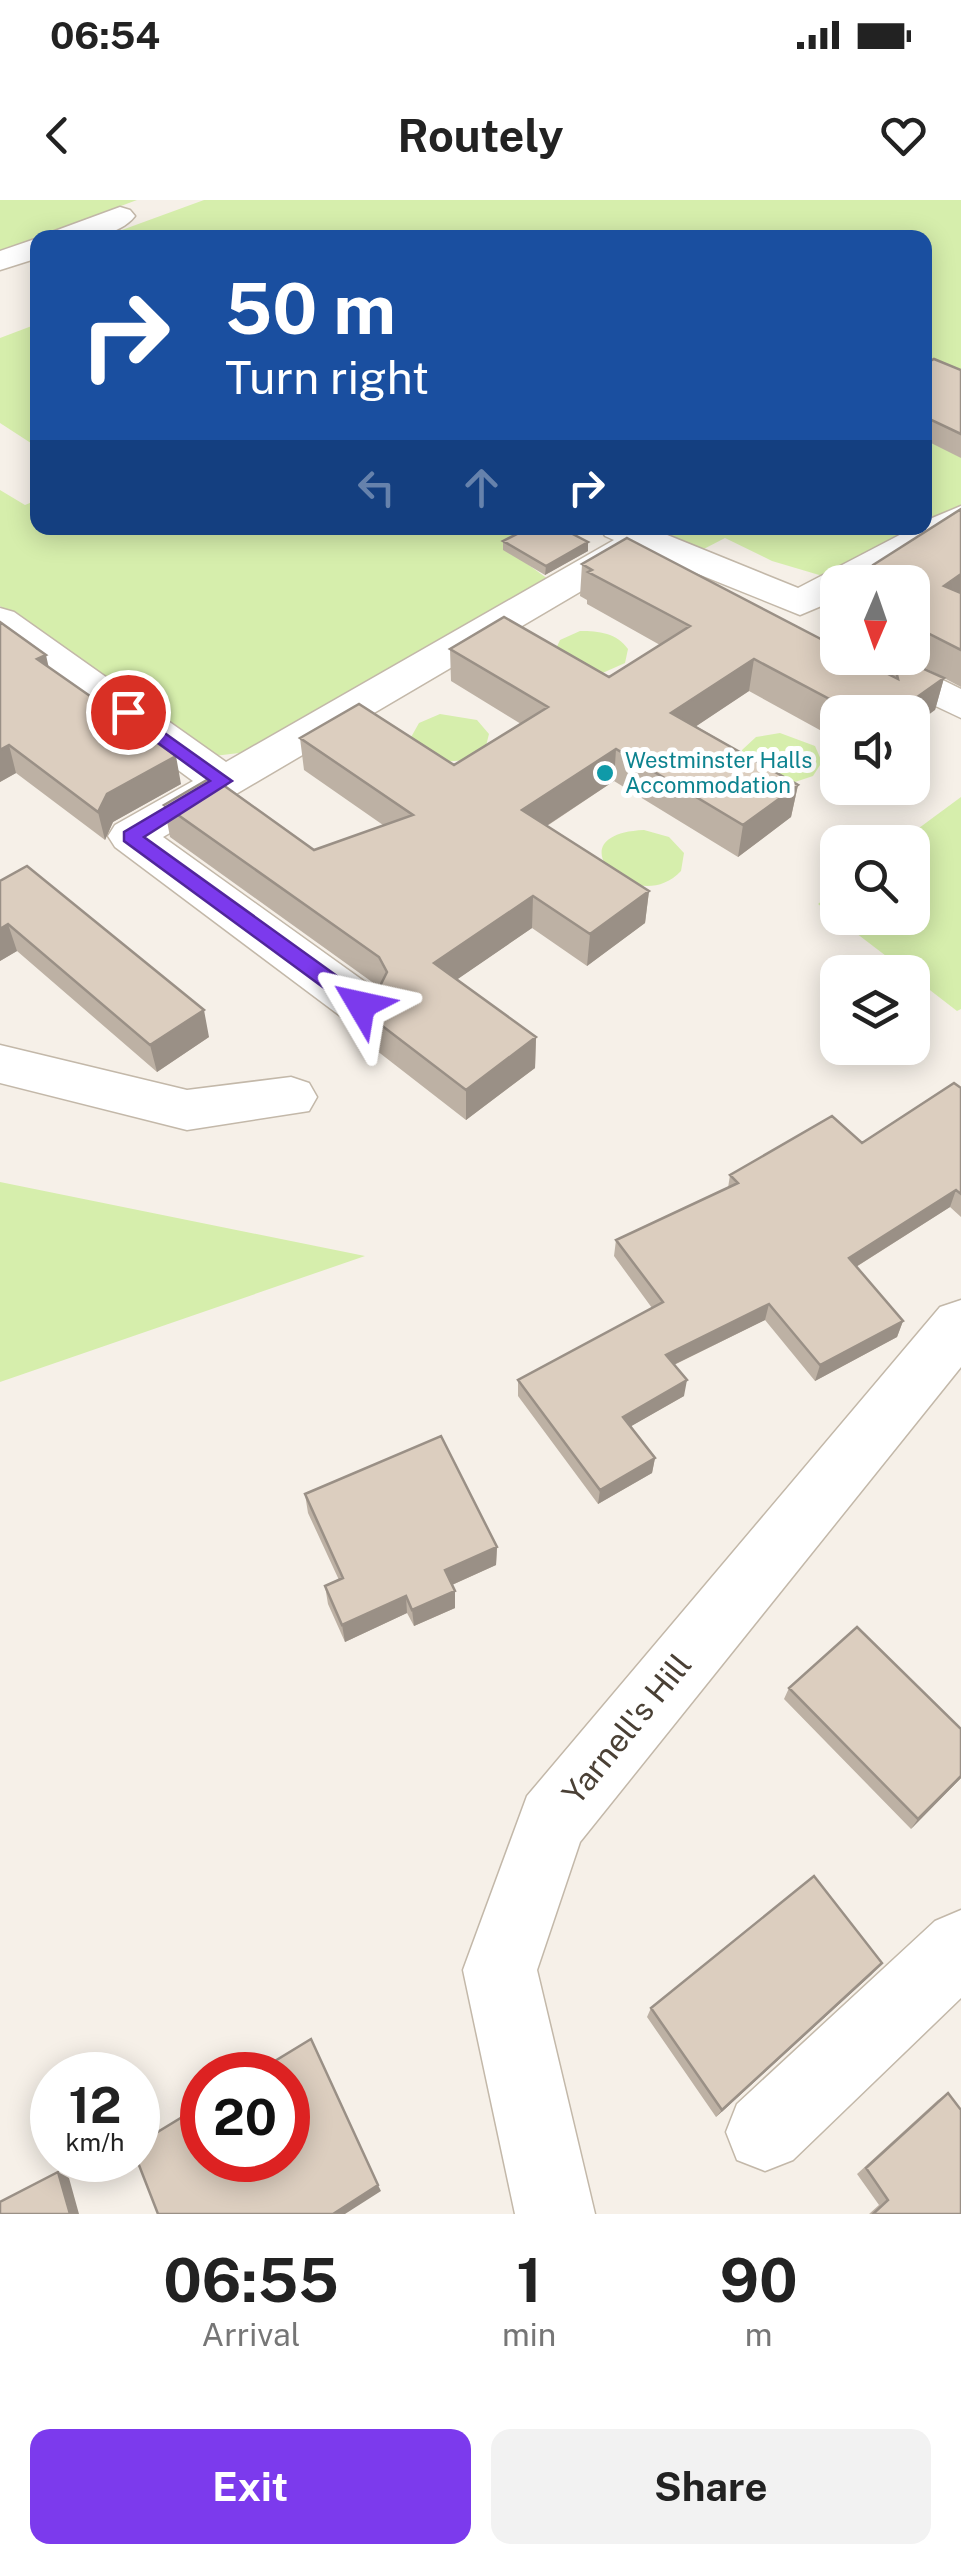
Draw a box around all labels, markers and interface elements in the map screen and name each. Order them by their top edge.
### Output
text: 06:54 [50,13,160,58]
icon: back [30,108,85,163]
icon: heart [876,108,931,163]
text: Routely [398,109,563,162]
text: 50 m [225,267,396,350]
icon: right [60,270,190,400]
text: Turn right [225,351,429,404]
icon: left [349,460,404,515]
icon: ahead [454,460,509,515]
icon: right [559,460,614,515]
north arrow [820,565,930,675]
map controls [820,565,930,1065]
pin [86,670,171,755]
icon: arrive [101,685,156,740]
button: sound [820,695,930,805]
place label: Westminster Halls Accommodation [625,747,812,798]
marker: Westminster Halls Accommodation [594,762,616,784]
button: search [820,825,930,935]
position arrow [309,953,413,1057]
button: layers [820,955,930,1065]
street label: Yarnell's Hill [555,1646,698,1811]
speed limit sign: 20 [180,2052,310,2182]
text: 12 [68,2075,122,2134]
text: km/h [66,2127,124,2157]
text: 06:55 [163,2245,339,2316]
text: 1 [516,2245,542,2316]
text: 90 [720,2245,798,2316]
text: Arrival [202,2316,300,2353]
text: min [502,2316,556,2353]
text: m [745,2316,772,2353]
button: Exit [30,2429,471,2544]
button: Share [491,2429,931,2544]

